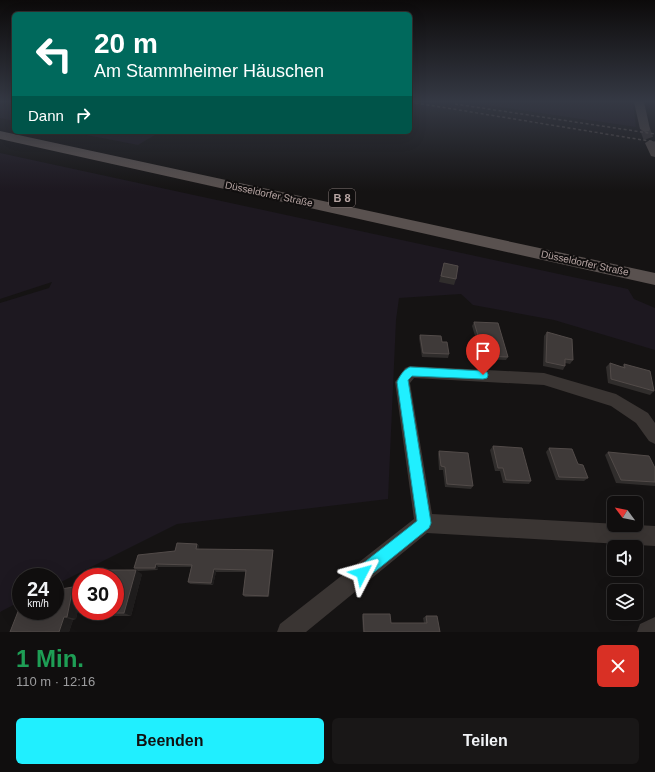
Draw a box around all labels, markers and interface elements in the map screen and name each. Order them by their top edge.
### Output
icon: left [28,28,80,80]
text: 20 m [94,28,158,59]
text: Am Stammheimer Häuschen [94,61,324,81]
icon: right [72,104,94,126]
text: Dann [28,107,64,124]
street label: Düsseldorfer Straße [224,179,314,209]
road number: B 8 [329,189,355,207]
street label: Düsseldorfer Straße [540,248,630,278]
pin [466,334,500,375]
icon: arrive [472,340,494,362]
north arrow [607,496,643,532]
map controls [607,496,643,620]
button: sound [607,540,643,576]
position arrow [341,552,383,594]
speed limit sign: 30 [72,568,124,620]
text: 24 [27,578,49,600]
button: layers [607,584,643,620]
text: km/h [27,598,49,609]
text: 1 Min. [16,645,84,672]
button: close [597,645,639,687]
text: 110 m · 12:16 [16,674,95,689]
button: Beenden [16,718,324,764]
button: Teilen [332,718,639,764]

